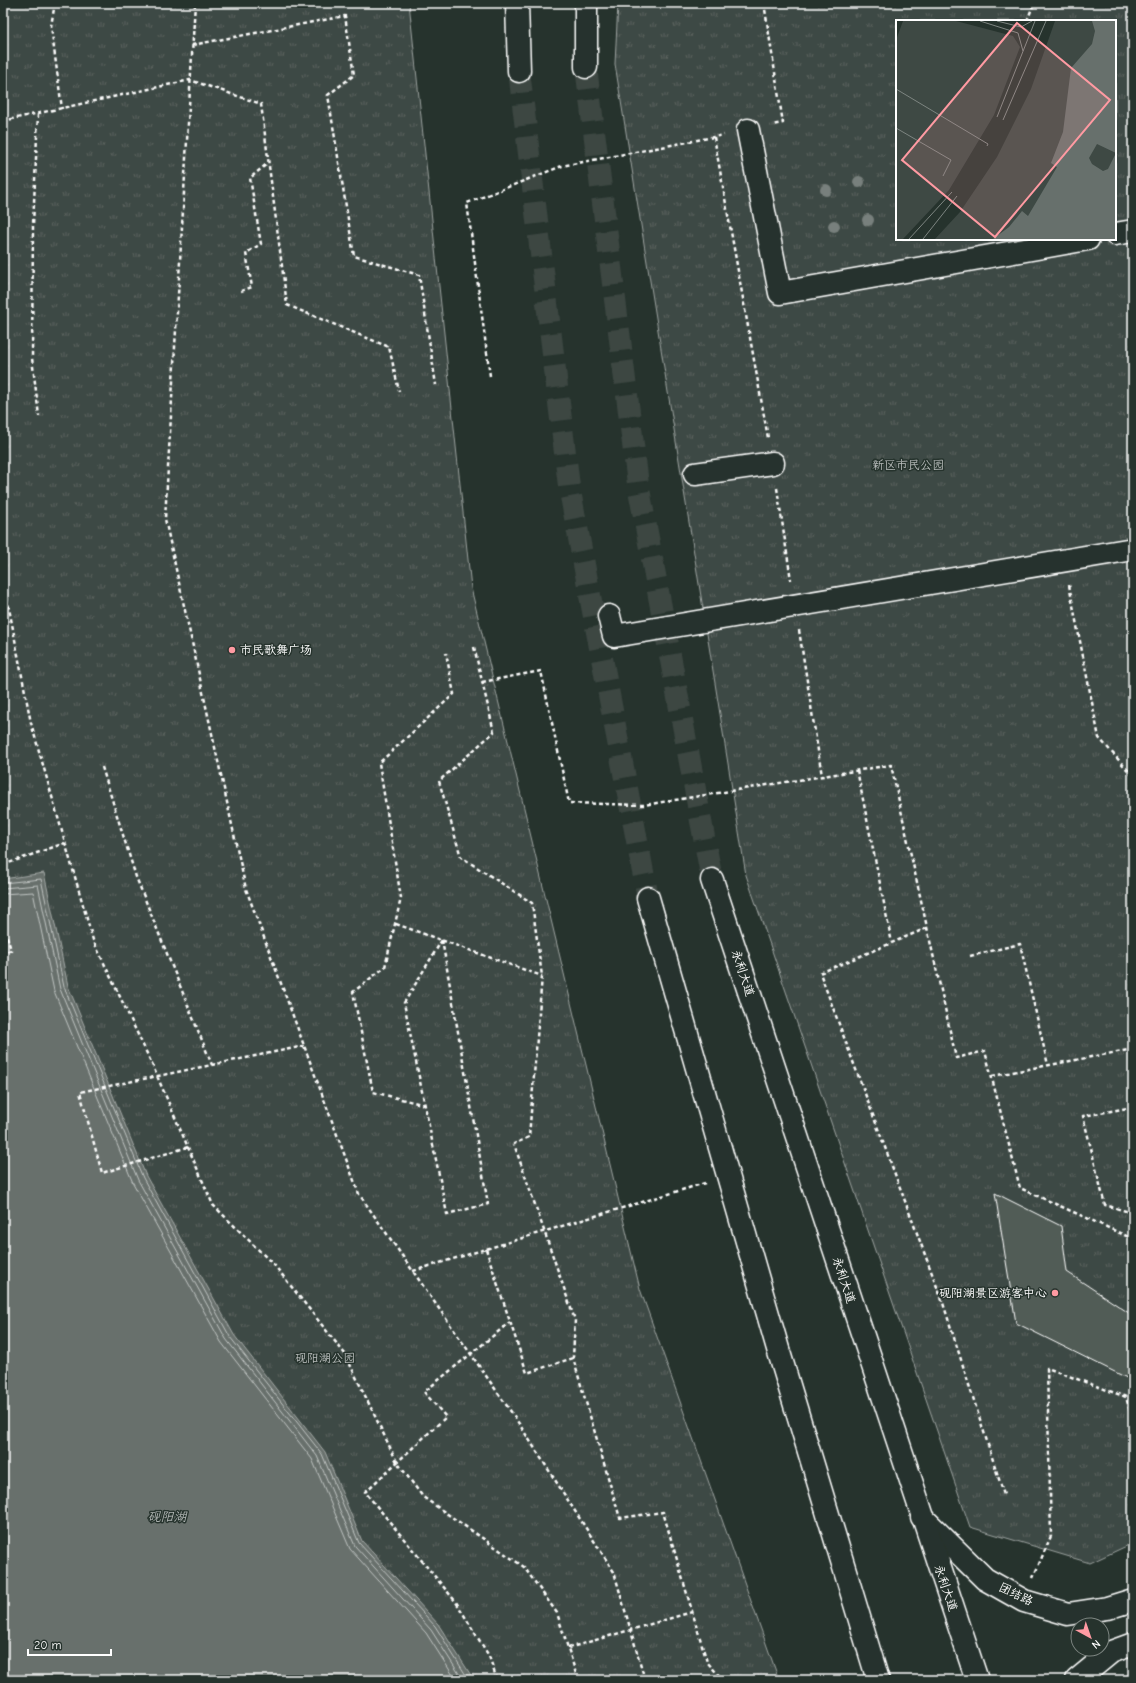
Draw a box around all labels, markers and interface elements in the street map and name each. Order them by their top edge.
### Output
inset map [896,20,1116,240]
park label: 新区市民公园 [872,458,944,472]
place label: 市民歌舞广场 [240,643,312,657]
marker: 市民歌舞广场 [227,645,237,655]
street label: 永利大道 [729,948,757,998]
street label: 永利大道 [830,1255,858,1305]
place label: 砚阳湖景区游客中心 [939,1286,1047,1300]
marker: 砚阳湖景区游客中心 [1050,1288,1060,1298]
park label: 砚阳湖公园 [295,1351,355,1365]
water label: 砚阳湖 [147,1509,188,1524]
street label: 永利大道 [932,1563,960,1613]
street label: 团结路 [997,1580,1035,1608]
north arrow [1070,1617,1110,1657]
scale bar [28,1631,111,1657]
text: N [1089,1637,1103,1652]
text: 20 m [34,1638,62,1652]

